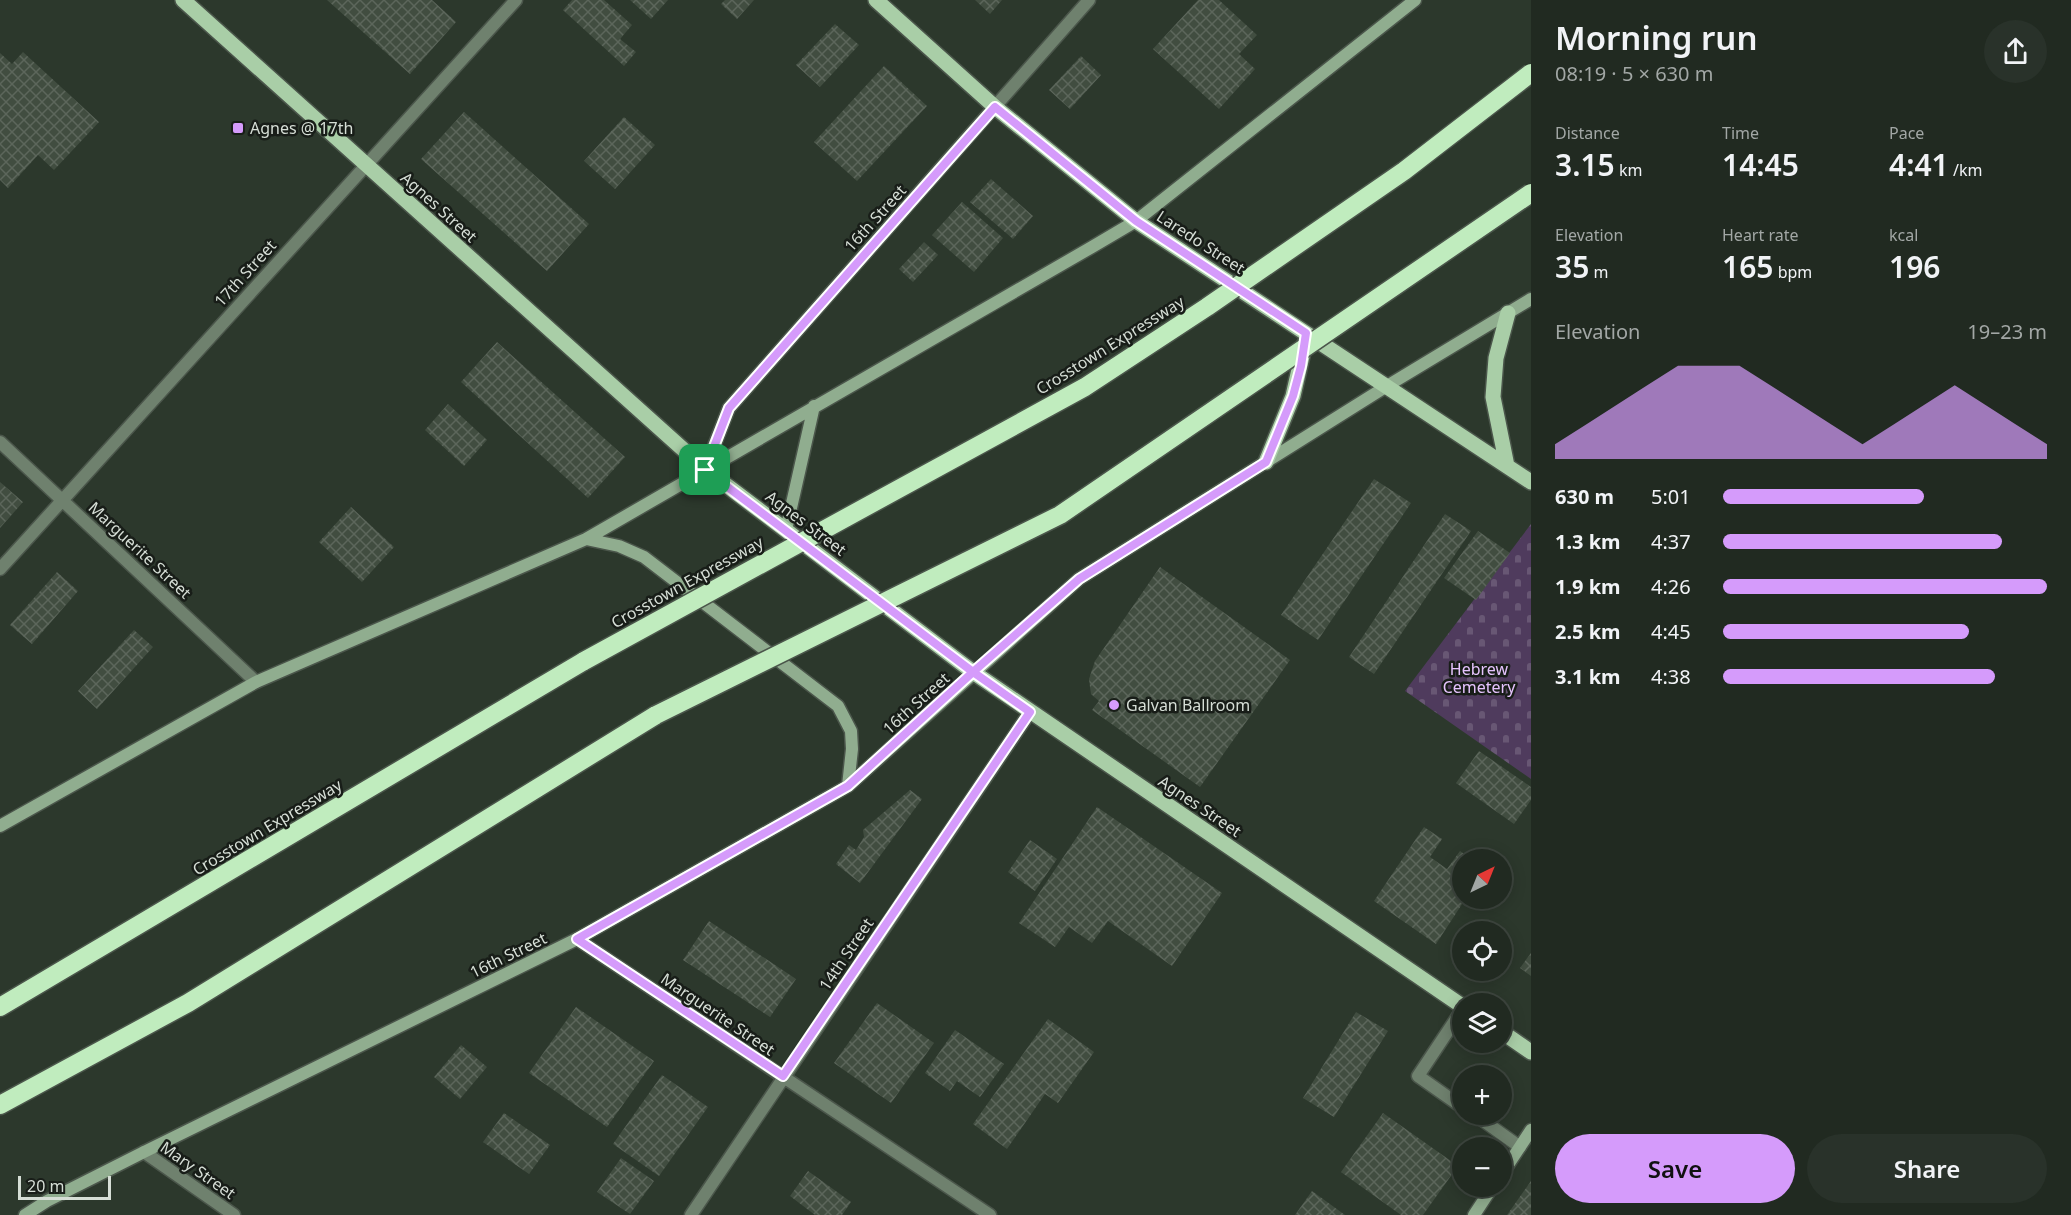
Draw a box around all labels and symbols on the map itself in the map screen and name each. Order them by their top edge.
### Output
place label: Agnes @ 17th [250,117,353,139]
marker: Agnes @ 17th [231,121,245,135]
street label: Agnes Street [396,167,482,247]
street label: 16th Street [839,180,911,256]
street label: Laredo Street [1153,205,1250,279]
street label: 17th Street [209,235,281,311]
street label: Crosstown Expressway [1032,290,1189,400]
pin [679,444,730,495]
street label: Agnes Street [761,485,851,561]
street label: Marguerite Street [84,497,196,604]
street label: Crosstown Expressway [607,531,768,633]
park label: Hebrew Cemetery [1443,658,1516,698]
street label: 16th Street [878,667,954,739]
place label: Galvan Ballroom [1126,694,1250,716]
marker: Galvan Ballroom [1107,698,1121,712]
street label: Agnes Street [1154,770,1246,842]
street label: Crosstown Expressway [188,773,347,880]
north arrow [1452,849,1512,909]
street label: 14th Street [814,913,878,994]
street label: 16th Street [466,927,550,983]
street label: Marguerite Street [657,968,779,1060]
street label: Mary Street [156,1136,240,1204]
scale bar [18,1173,111,1200]

